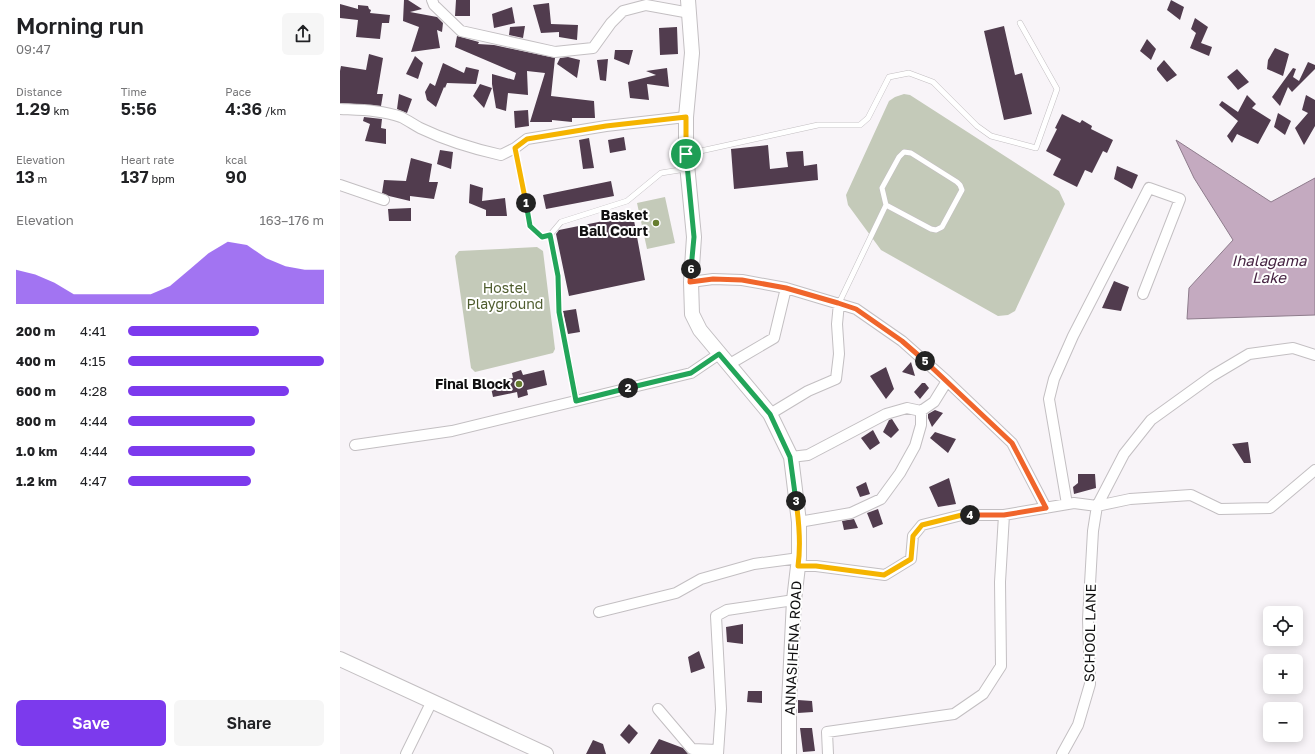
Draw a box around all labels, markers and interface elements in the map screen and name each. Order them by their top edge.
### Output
text: Morning run [16,12,144,39]
button: share [282,13,324,55]
text: 09:47 [16,41,51,57]
text: Distance [16,85,62,98]
text: Time [121,85,147,98]
text: Pace [225,85,251,98]
text: 1.29 [16,98,51,119]
text: 5:56 [121,98,157,119]
text: 4:36 [225,98,262,119]
text: km [51,104,69,117]
text: /km [262,104,286,117]
pin [669,137,703,171]
icon: arrive [675,143,697,165]
text: Elevation [16,153,65,166]
text: Heart rate [121,153,174,166]
text: kcal [225,153,247,166]
text: 13 [16,166,35,187]
text: 137 [121,166,149,187]
text: 90 [225,166,247,187]
text: m [35,172,47,185]
text: bpm [149,172,175,185]
pin: 1 [516,193,536,213]
text: 1 [523,196,529,209]
place label: Basket Ball Court [579,206,648,239]
text: Elevation [16,212,74,228]
text: 163–176 m [260,212,324,228]
marker: Basket Ball Court [651,218,661,228]
water label: Ihalagama Lake [1231,251,1307,286]
pin: 6 [681,259,701,279]
text: 6 [688,262,695,275]
park label: Hostel Playground [467,279,543,312]
text: 200 m [16,323,55,339]
text: 4:41 [80,323,106,339]
pin: 5 [915,351,935,371]
text: 400 m [16,353,56,369]
text: 4:15 [80,353,106,369]
text: 5 [922,354,928,367]
place label: Final Block [435,375,511,392]
pin: 2 [618,378,638,398]
marker: Final Block [514,379,524,389]
text: 2 [625,381,631,394]
text: 600 m [16,383,56,399]
text: 4:28 [80,383,107,399]
text: 800 m [16,413,56,429]
text: 4:44 [80,413,108,429]
text: 1.0 km [16,443,57,459]
text: 4:44 [80,443,108,459]
text: 1.2 km [16,473,57,489]
text: 4:47 [80,473,107,489]
pin: 3 [786,491,806,511]
text: 3 [793,494,799,507]
pin: 4 [960,505,980,525]
text: 4 [967,508,973,521]
street label: ANNASIHENA ROAD [780,580,805,716]
street label: SCHOOL LANE [1080,584,1099,682]
map controls [1263,606,1303,742]
button: locate [1263,606,1303,646]
button: + [1263,654,1303,694]
button: Save [16,700,166,746]
button: Share [174,700,324,746]
button: − [1263,702,1303,742]

